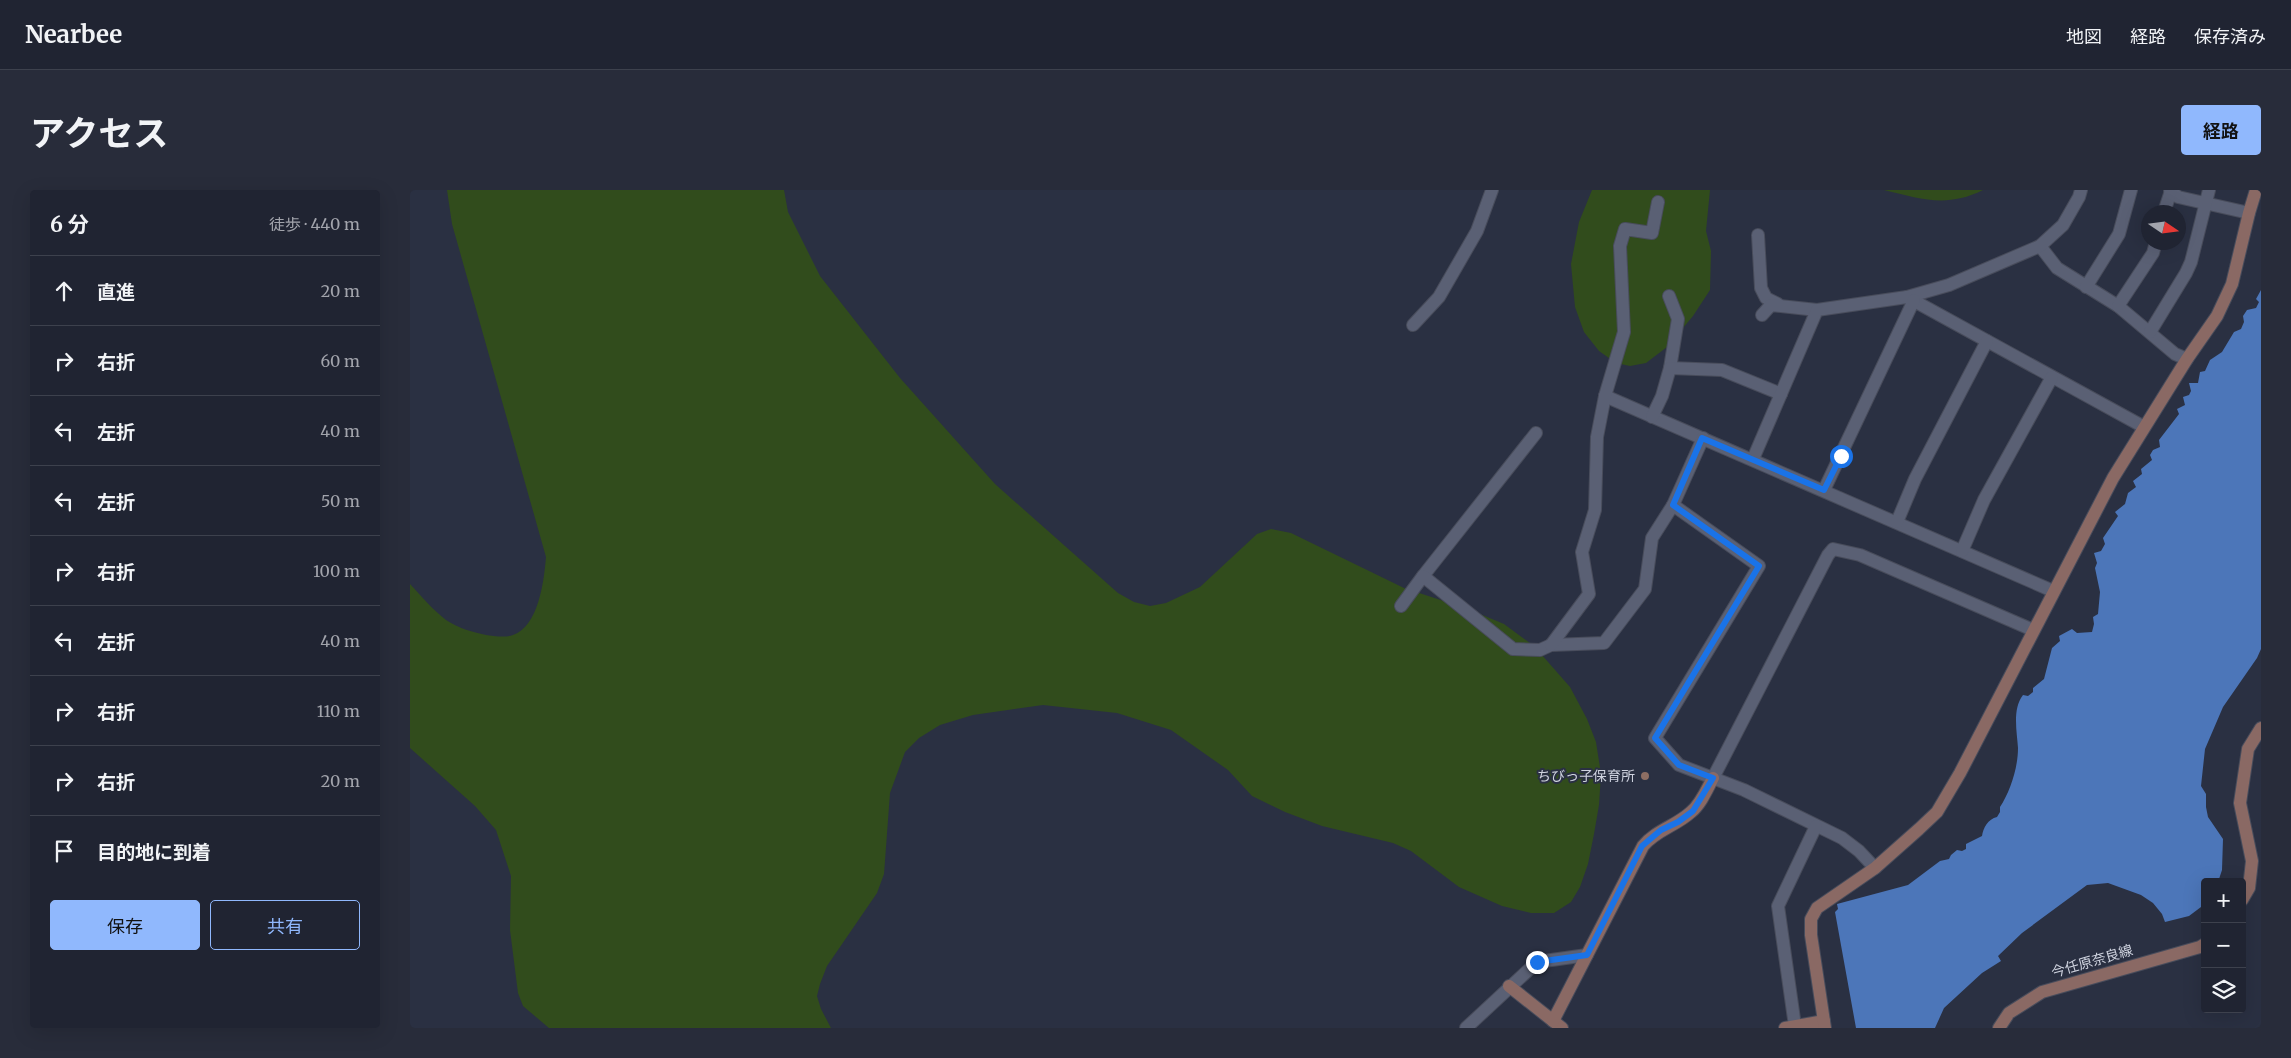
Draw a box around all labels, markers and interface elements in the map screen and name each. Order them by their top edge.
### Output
text: Nearbee [25,19,122,50]
text: 地図 [2066,25,2102,48]
text: 経路 [2130,25,2166,48]
text: 保存済み [2194,25,2266,48]
button: 経路 [2181,105,2261,155]
text: アクセス [30,112,168,156]
north arrow [2141,205,2186,250]
text: 6 分 [50,211,89,238]
text: 徒歩 · 440 m [269,214,360,234]
icon: ahead [50,277,78,305]
text: 直進 [97,280,135,304]
text: 20 m [321,281,360,301]
icon: right [50,347,78,375]
text: 右折 [97,350,135,374]
text: 60 m [320,351,360,371]
icon: left [50,417,78,445]
text: 左折 [97,420,135,444]
text: 40 m [320,421,360,441]
route start [1830,445,1853,468]
icon: left [50,487,78,515]
text: 左折 [97,490,135,514]
text: 50 m [321,491,360,511]
icon: right [50,557,78,585]
text: 右折 [97,560,135,584]
text: 100 m [313,561,360,581]
icon: left [50,627,78,655]
text: 左折 [97,630,135,654]
text: 40 m [320,631,360,651]
icon: right [50,697,78,725]
text: 右折 [97,700,135,724]
text: 110 m [317,701,360,721]
icon: right [50,767,78,795]
place label: ちびっ子保育所 [1537,767,1635,785]
text: 右折 [97,770,135,794]
marker: ちびっ子保育所 [1639,770,1651,782]
text: 20 m [321,771,360,791]
icon: arrive [50,837,78,865]
text: 目的地に到着 [97,840,211,864]
map controls [2201,878,2246,1013]
button: + [2201,878,2246,923]
button: 保存 [50,900,200,950]
button: 共有 [210,900,360,950]
button: − [2201,923,2246,968]
street label: 今任原奈良線 [2049,941,2135,981]
route end [1526,951,1549,974]
button: layers [2201,968,2246,1013]

